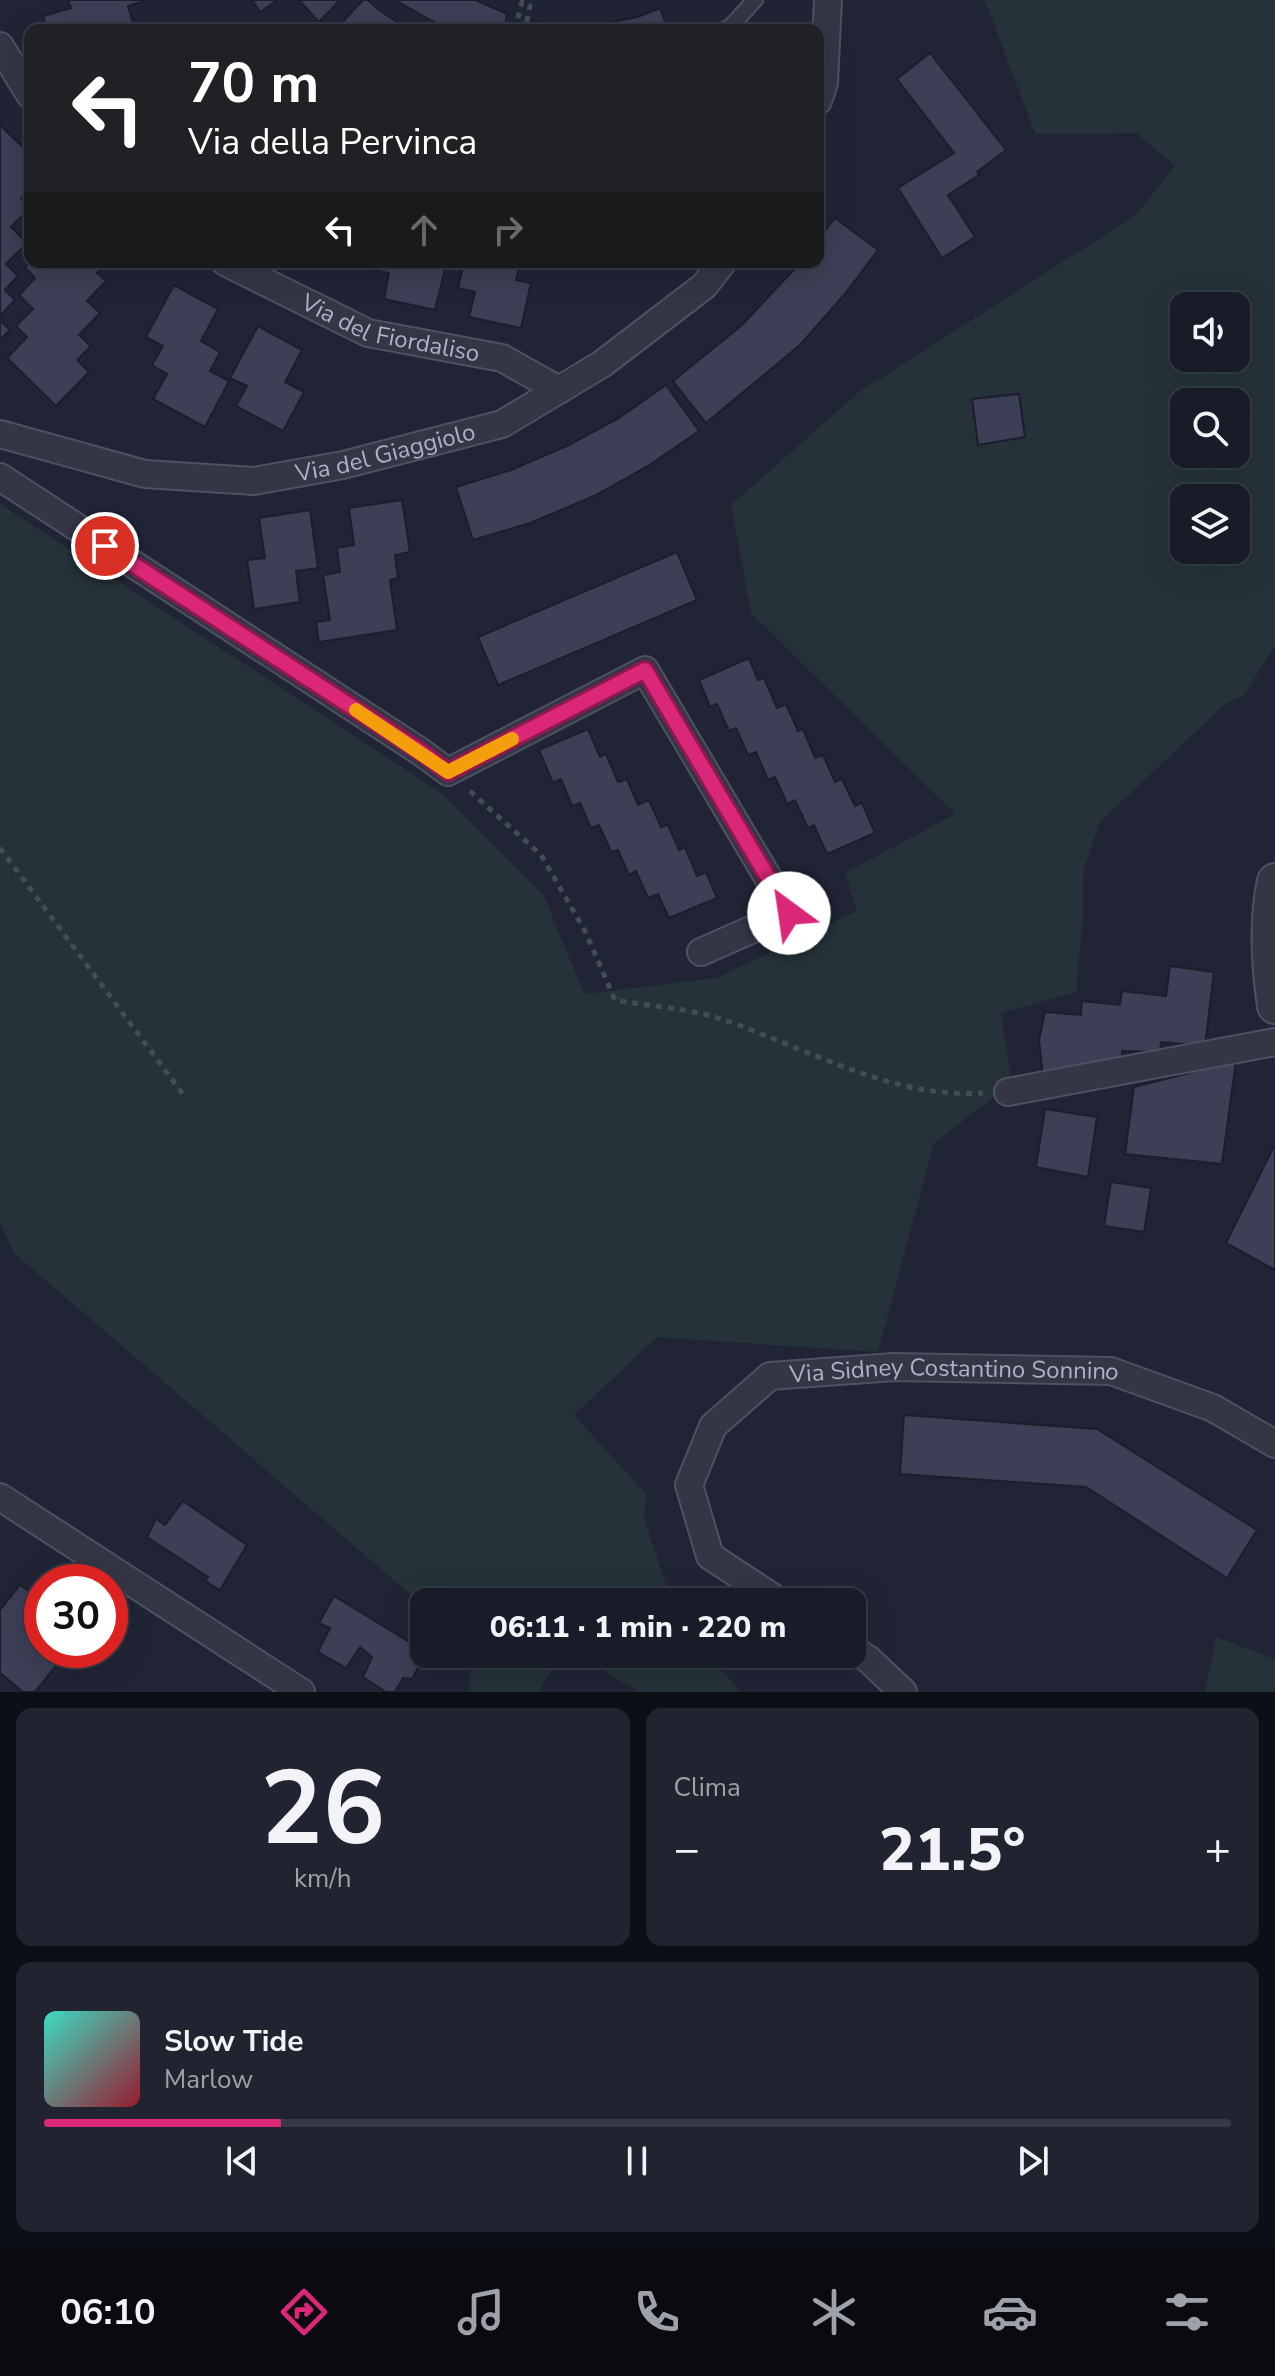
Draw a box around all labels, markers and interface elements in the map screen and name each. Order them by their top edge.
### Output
text: 70 m [188,45,319,122]
icon: left [56,56,160,160]
text: Via della Pervinca [188,118,477,167]
icon: left [318,208,362,252]
icon: ahead [402,208,446,252]
icon: right [486,208,530,252]
street label: Via del Fiordaliso [295,286,482,370]
map controls [1170,292,1250,564]
button: sound [1170,292,1250,372]
button: search [1170,388,1250,468]
street label: Via del Giaggiolo [292,416,479,489]
button: layers [1170,484,1250,564]
pin [71,512,139,580]
icon: arrive [83,524,127,568]
position arrow [747,871,831,955]
street label: Via Sidney Costantino Sonnino [787,1351,1124,1391]
speed limit sign: 30 [24,1564,128,1668]
text: 06:11 · 1 min · 220 m [490,1607,786,1648]
text: 26 [260,1738,385,1880]
text: Clima [674,1770,741,1805]
text: 21.5° [879,1809,1026,1891]
text: − [674,1820,700,1880]
text: + [1205,1820,1231,1880]
text: km/h [294,1861,351,1896]
text: Slow Tide [164,2021,304,2062]
text: Marlow [164,2062,253,2097]
icon: previous [220,2139,264,2183]
icon: pause [615,2139,659,2183]
icon: next [1011,2139,1055,2183]
icon: directions [276,2284,332,2340]
icon: music [453,2284,509,2340]
icon: phone [629,2284,685,2340]
icon: climate [806,2284,862,2340]
icon: car [982,2284,1038,2340]
icon: filters [1159,2284,1215,2340]
text: 06:10 [60,2288,156,2337]

